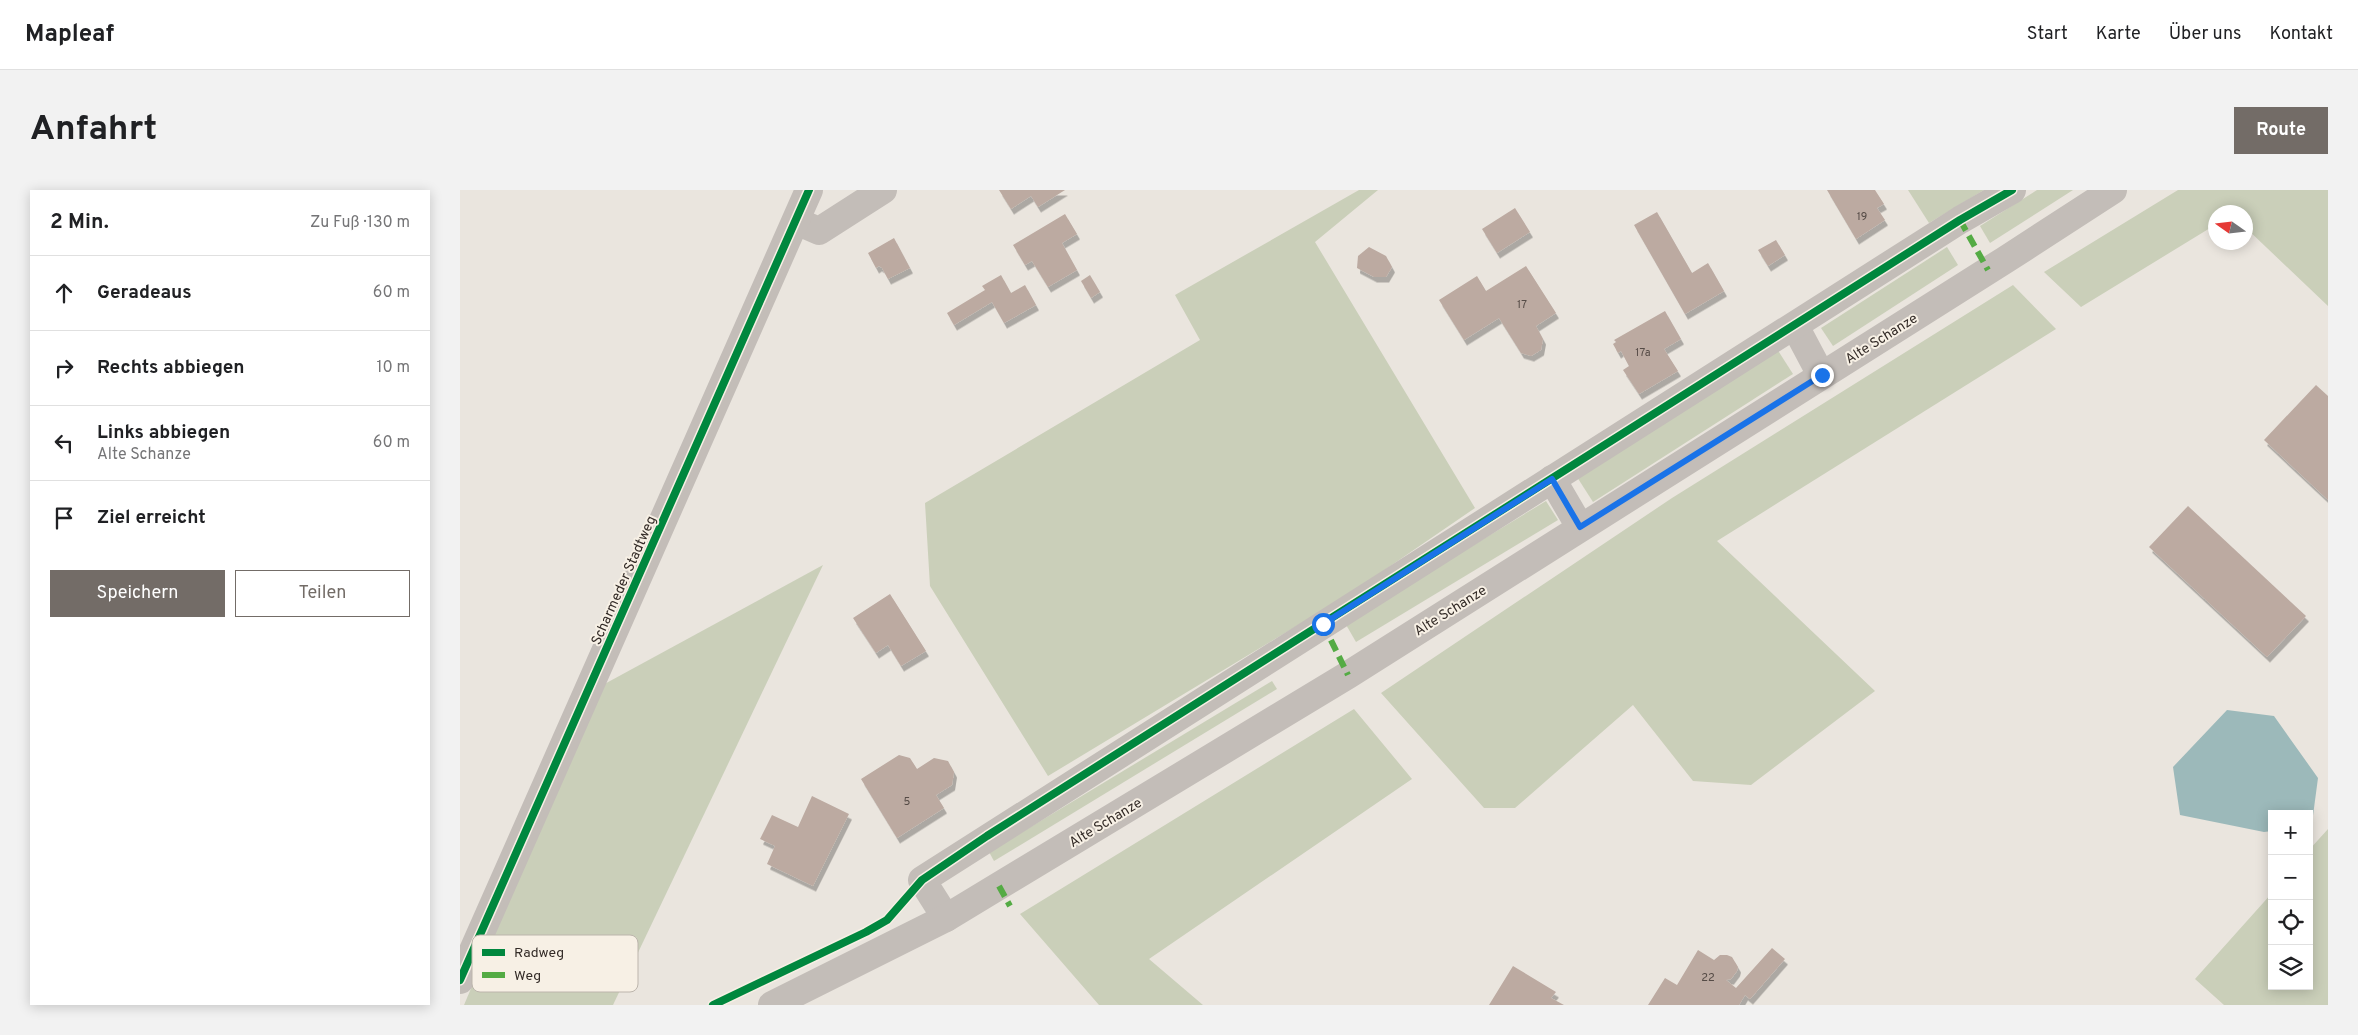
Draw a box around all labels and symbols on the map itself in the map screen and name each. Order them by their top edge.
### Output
north arrow [2208,205,2253,250]
house number: 19 [1857,210,1867,224]
house number: 17 [1517,298,1527,312]
street label: Alte Schanze [1842,310,1921,368]
house number: 17a [1635,346,1651,360]
route end [1811,364,1834,387]
street label: Scharmeder Stadtweg [588,513,661,648]
street label: Alte Schanze [1411,582,1490,640]
route start [1312,613,1335,636]
house number: 5 [904,795,911,809]
street label: Alte Schanze [1066,795,1145,852]
legend [472,935,638,992]
text: Radweg [514,945,564,962]
text: Weg [514,968,541,985]
house number: 22 [1701,971,1715,985]

